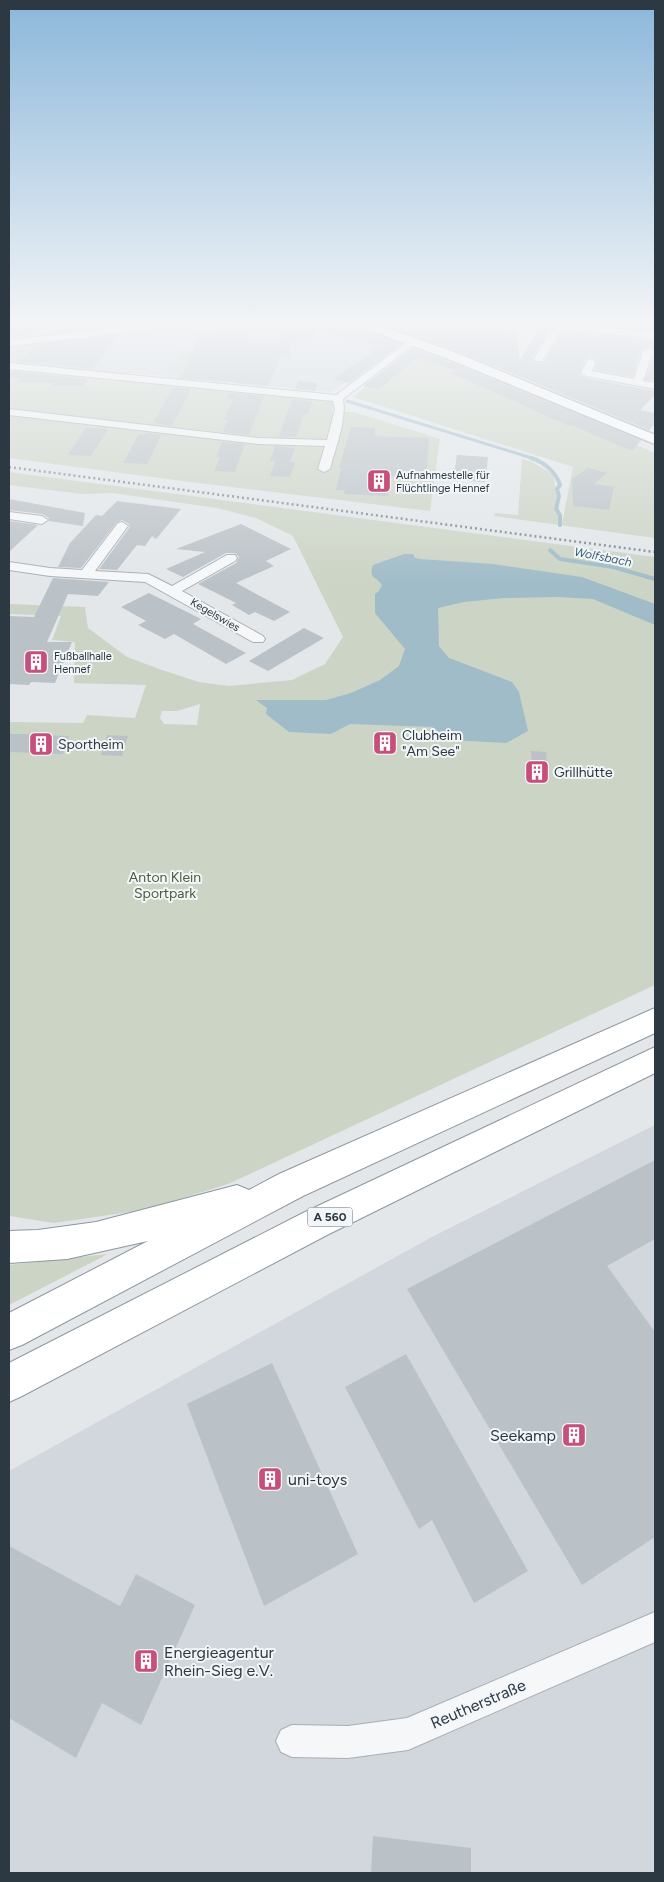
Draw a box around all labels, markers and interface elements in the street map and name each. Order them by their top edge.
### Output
building icon: Aufnahmestelle für Flüchtlinge Hennef [366,468,392,494]
place label: Aufnahmestelle für Flüchtlinge Hennef [396,469,491,495]
water label: Wolfsbach [573,545,633,569]
street label: Kegelswies [188,596,242,634]
building icon: Fußballhalle Hennef [23,649,49,675]
place label: Fußballhalle Hennef [54,650,112,676]
place label: Clubheim "Am See" [402,727,462,760]
building icon: Clubheim "Am See" [372,730,398,756]
building icon: Sportheim [28,731,54,757]
place label: Sportheim [58,736,124,753]
building icon: Grillhütte [524,759,550,785]
place label: Grillhütte [554,764,613,781]
park label: Anton Klein Sportpark [129,869,201,902]
road number: A 560 [308,1208,352,1226]
building icon: Seekamp [561,1422,587,1448]
place label: Seekamp [490,1426,556,1445]
building icon: uni-toys [257,1466,283,1492]
place label: uni-toys [288,1470,347,1489]
place label: Energieagentur Rhein-Sieg e.V. [164,1643,275,1680]
building icon: Energieagentur Rhein-Sieg e.V. [133,1648,159,1674]
street label: Reutherstraße [428,1675,529,1733]

